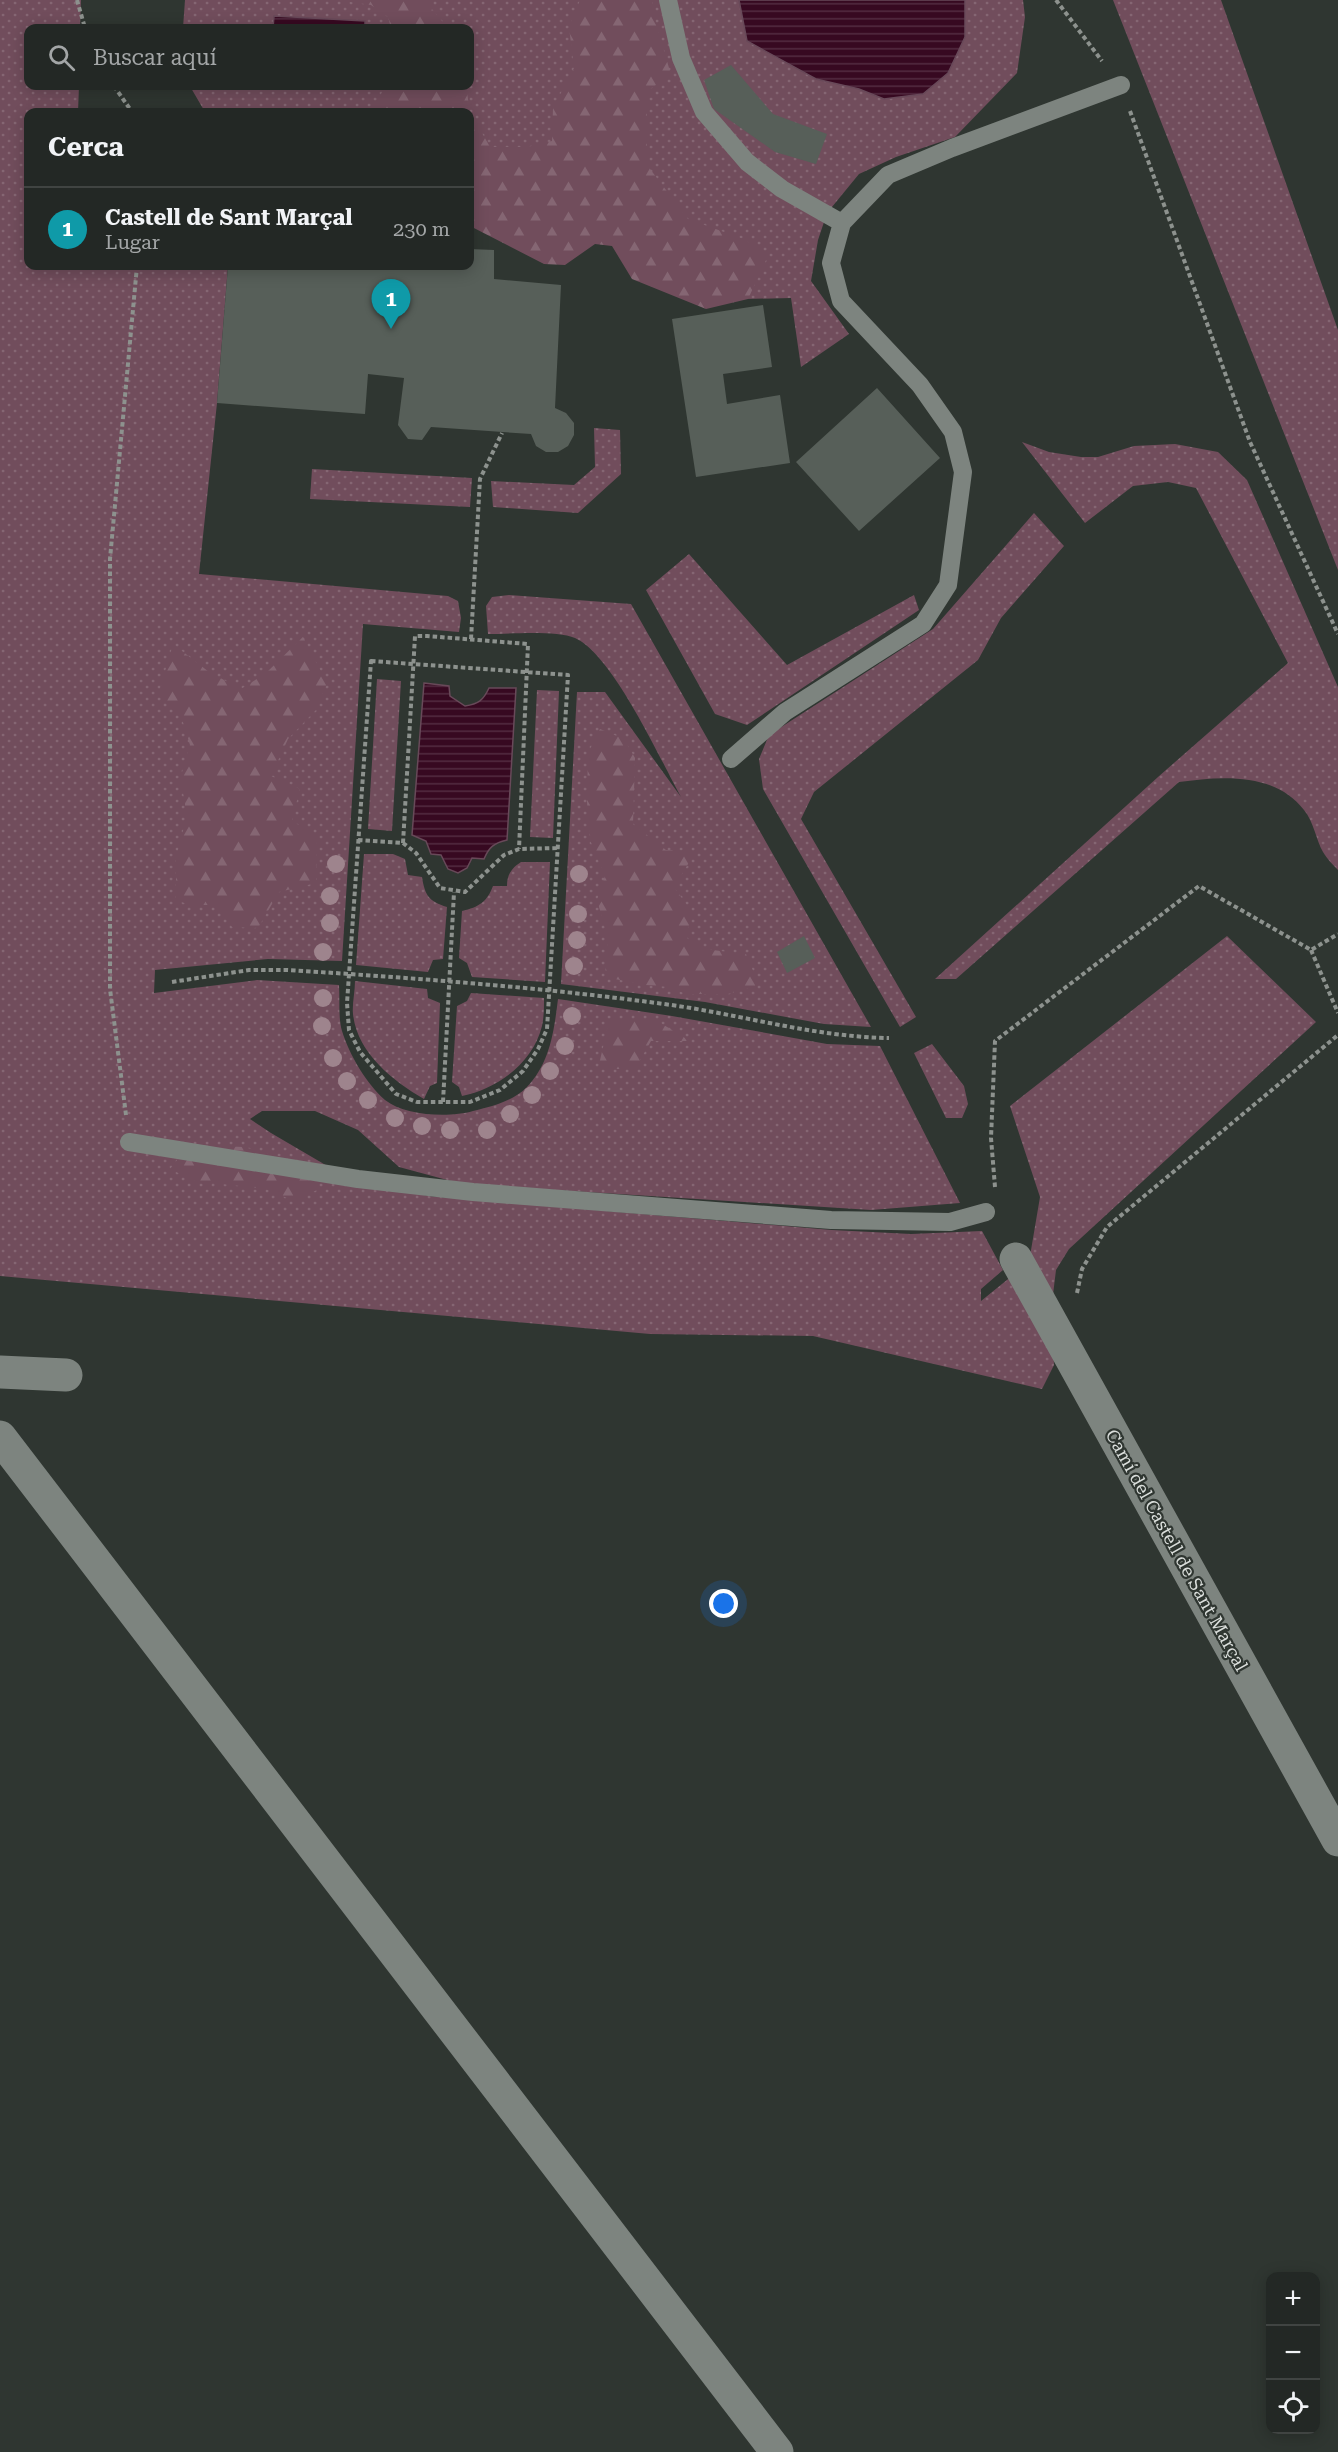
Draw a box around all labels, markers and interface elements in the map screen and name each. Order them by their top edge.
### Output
search box [24,24,474,90]
icon: search [45,41,78,74]
text: Buscar aquí [93,45,217,70]
text: Cerca [48,132,124,162]
text: Castell de Sant Marçal [105,205,353,230]
text: 1 [62,217,73,241]
text: 230 m [393,217,450,241]
text: Lugar [105,230,160,254]
pin: 1 [372,280,410,329]
street label: Camí del Castell de Sant Marçal [1102,1425,1253,1675]
your location [709,1589,738,1618]
map controls [1266,2272,1320,2434]
button: + [1266,2272,1320,2326]
button: − [1266,2326,1320,2380]
button: locate [1266,2380,1320,2434]

